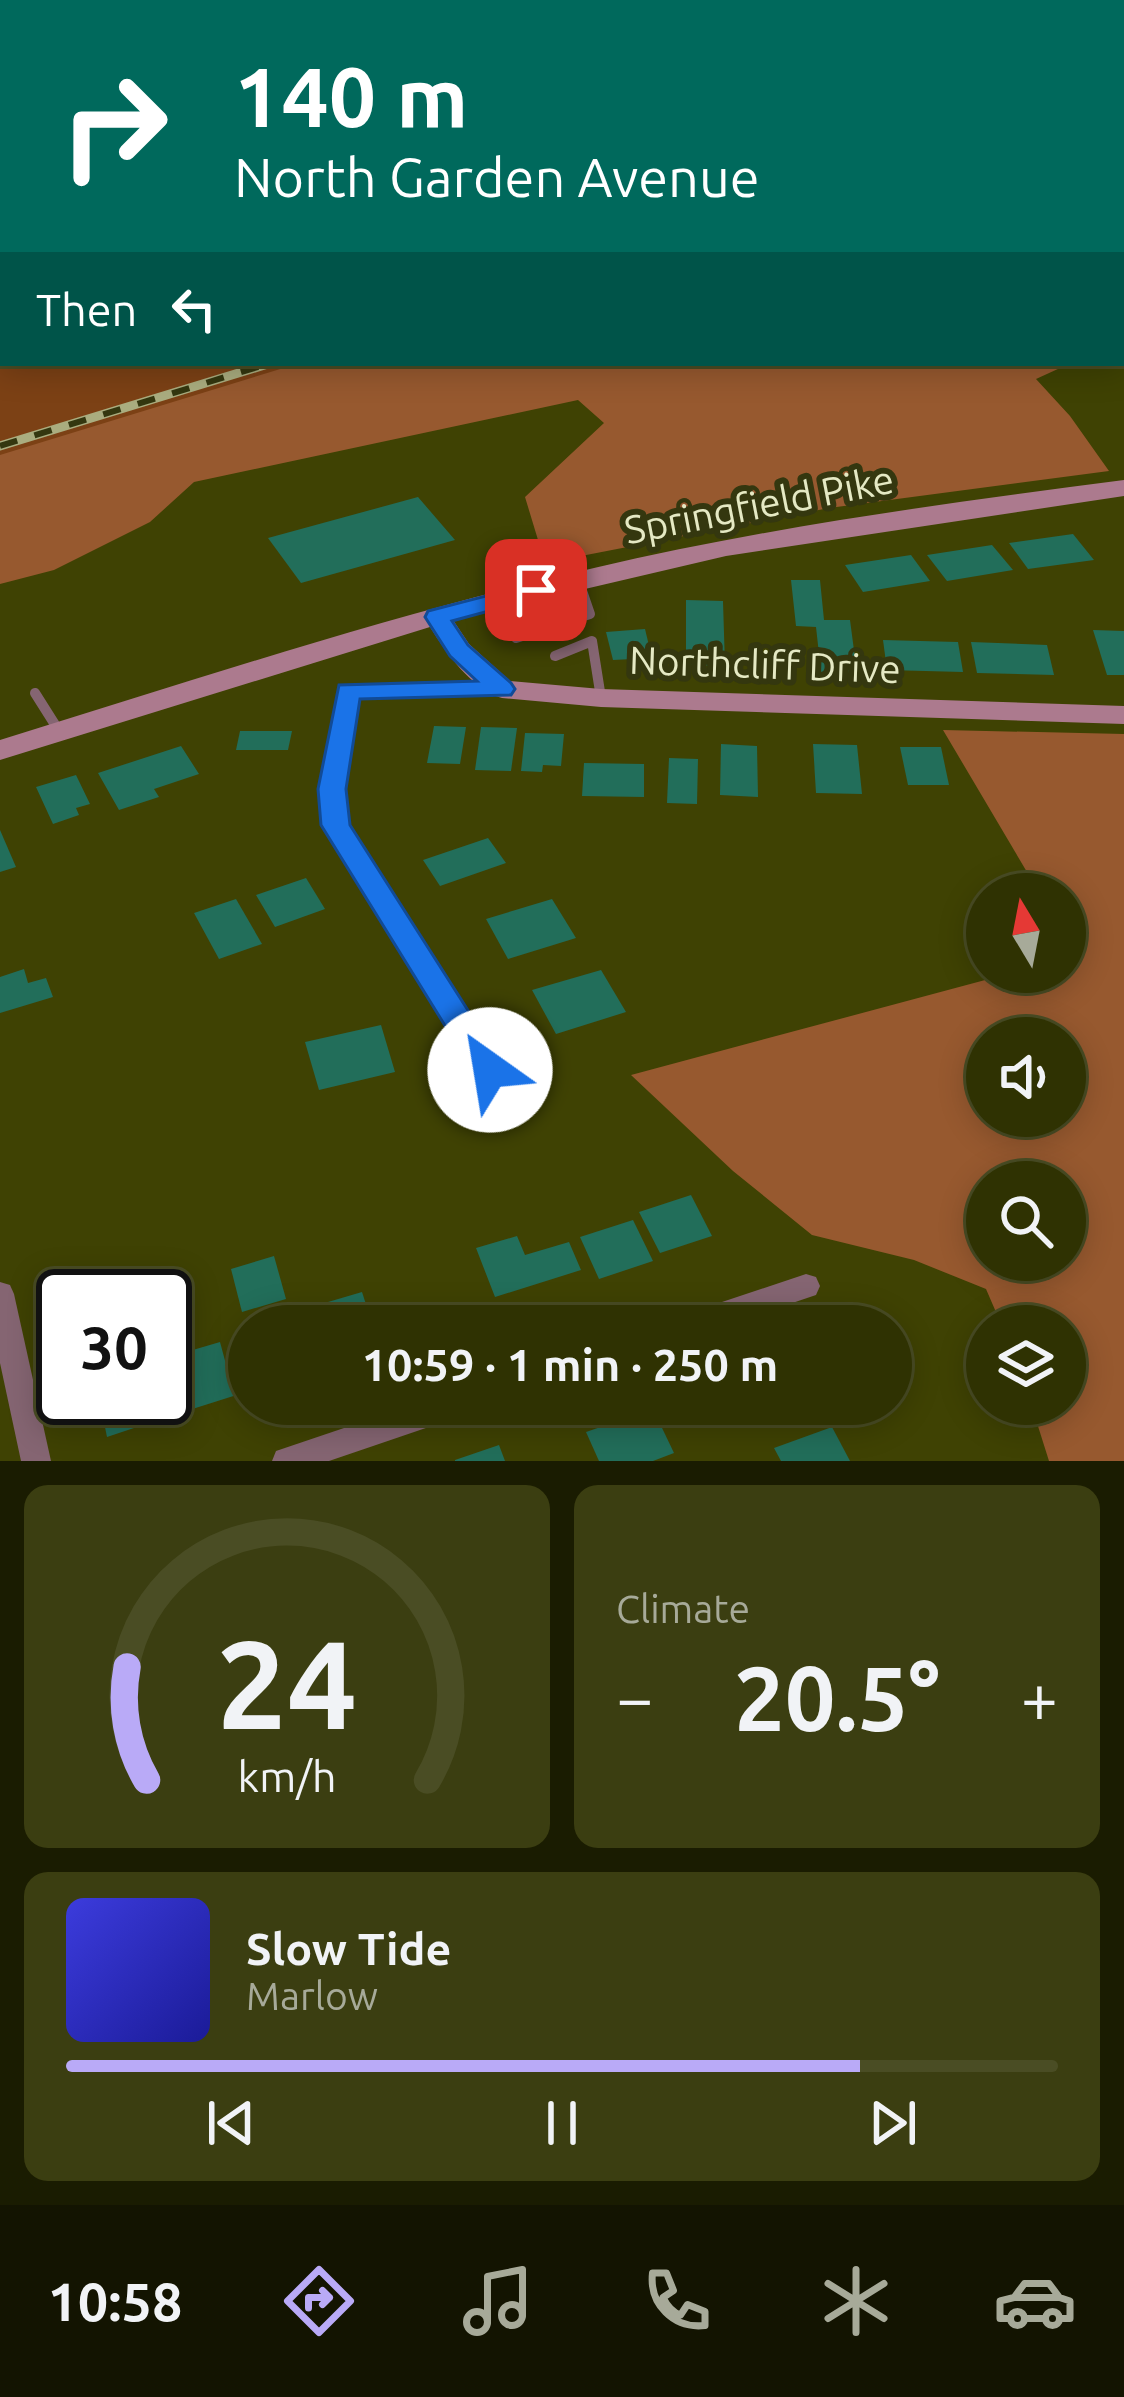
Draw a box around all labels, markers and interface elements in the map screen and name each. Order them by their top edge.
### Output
icon: right [36,48,192,204]
text: 140 m [234,49,468,143]
text: North Garden Avenue [234,147,760,207]
icon: left [161,276,227,342]
text: Then [36,284,137,335]
street label: Springfield Pike [621,457,897,551]
pin [485,539,587,641]
icon: arrive [503,557,569,623]
street label: Northcliff Drive [628,638,902,690]
north arrow [966,873,1086,993]
map controls [966,873,1086,1425]
position arrow [427,1007,553,1133]
button: sound [966,1017,1086,1137]
button: search [966,1161,1086,1281]
speed limit sign: 30 [36,1269,192,1425]
button: layers [966,1305,1086,1425]
text: 10:59 · 1 min · 250 m [362,1339,778,1390]
text: Climate [616,1587,750,1630]
text: 24 [217,1613,357,1753]
text: 20.5° [734,1647,940,1748]
text: − [616,1660,653,1734]
text: + [1021,1660,1058,1734]
text: km/h [237,1751,337,1799]
text: Slow Tide [246,1923,451,1974]
text: Marlow [246,1974,378,2017]
icon: previous [198,2090,264,2156]
icon: pause [529,2090,595,2156]
icon: next [860,2090,926,2156]
icon: directions [277,2259,361,2343]
icon: music [456,2259,540,2343]
icon: phone [635,2259,719,2343]
icon: climate [814,2259,898,2343]
icon: car [993,2259,1077,2343]
text: 10:58 [47,2271,183,2331]

